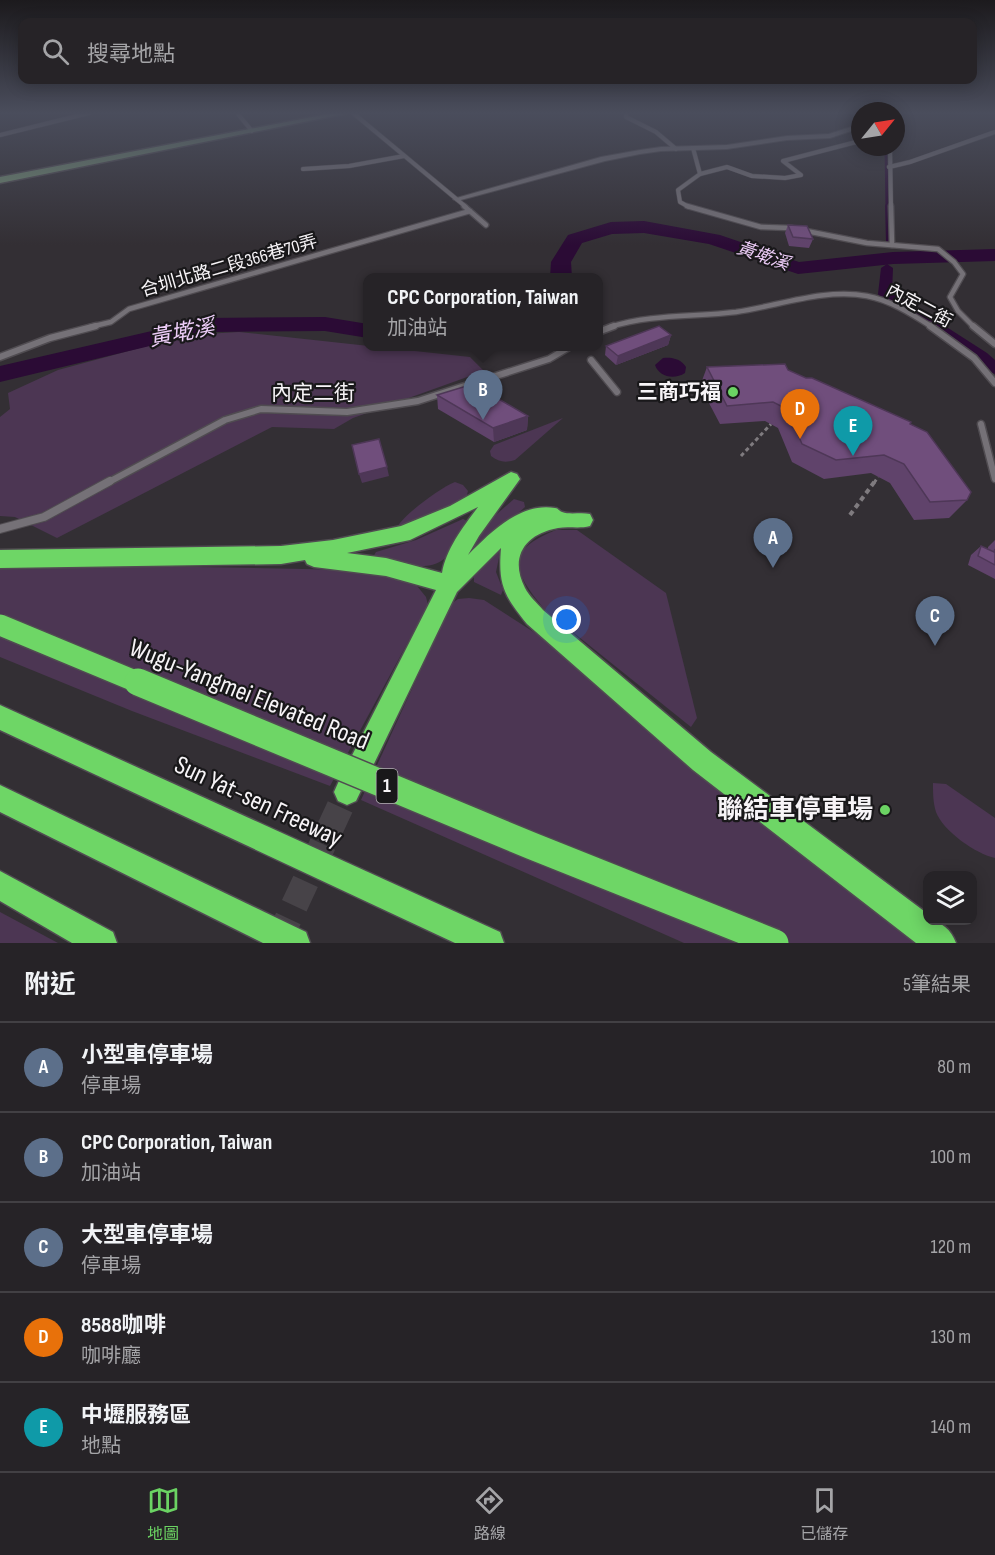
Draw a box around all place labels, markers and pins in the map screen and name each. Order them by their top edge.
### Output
pin: B [464,370,502,420]
place label: 三商巧福 [637,380,721,405]
marker: 三商巧福 [726,385,740,399]
pin: D [780,390,820,439]
pin: E [834,406,872,456]
pin: A [754,518,792,568]
pin: C [916,596,954,646]
place label: 聯結車停車場 [717,795,873,826]
marker: 聯結車停車場 [878,803,892,817]

